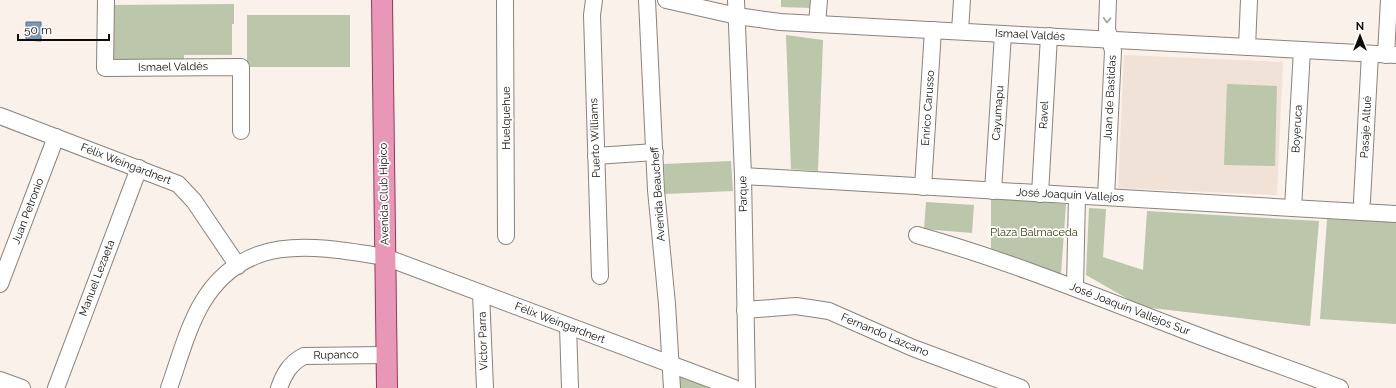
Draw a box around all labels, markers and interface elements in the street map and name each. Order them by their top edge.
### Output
scale bar [18,16,109,42]
north arrow [1340,16,1380,56]
one-way arrow [1103,17,1111,23]
text: N [1356,20,1364,33]
text: 50 m [24,23,52,37]
street label: Ismael Valdés [995,27,1065,43]
street label: Juan de Bastidas [1101,55,1119,141]
street label: Ismael Valdés [138,60,208,74]
street label: Enrico Carusso [919,69,937,146]
street label: Cayumapu [990,85,1006,141]
street label: Huelquehue [500,86,513,150]
street label: Pasaje Altué [1358,95,1374,159]
street label: Puerto Williams [587,98,603,178]
street label: Ravel [1037,101,1051,129]
street label: Boyeruca [1289,105,1305,153]
street label: Félix Weingardnert [79,141,173,187]
street label: Avenida Club Hípico [377,142,391,245]
street label: Avenida Beaucheff [648,145,668,242]
street label: Parque [736,175,750,212]
street label: Juan Petronio [9,176,47,246]
street label: José Joaquín Vallejos [1016,186,1124,204]
park label: Plaza Balmaceda [990,226,1078,239]
street label: Manuel Lezaeta [76,238,118,318]
street label: José Joaquín Vallejos Sur [1068,280,1192,338]
street label: Félix Weingardnert [513,300,607,346]
street label: Víctor Parra [475,311,491,371]
street label: Fernando Lazcano [839,311,931,360]
street label: Rupanco [313,348,359,362]

